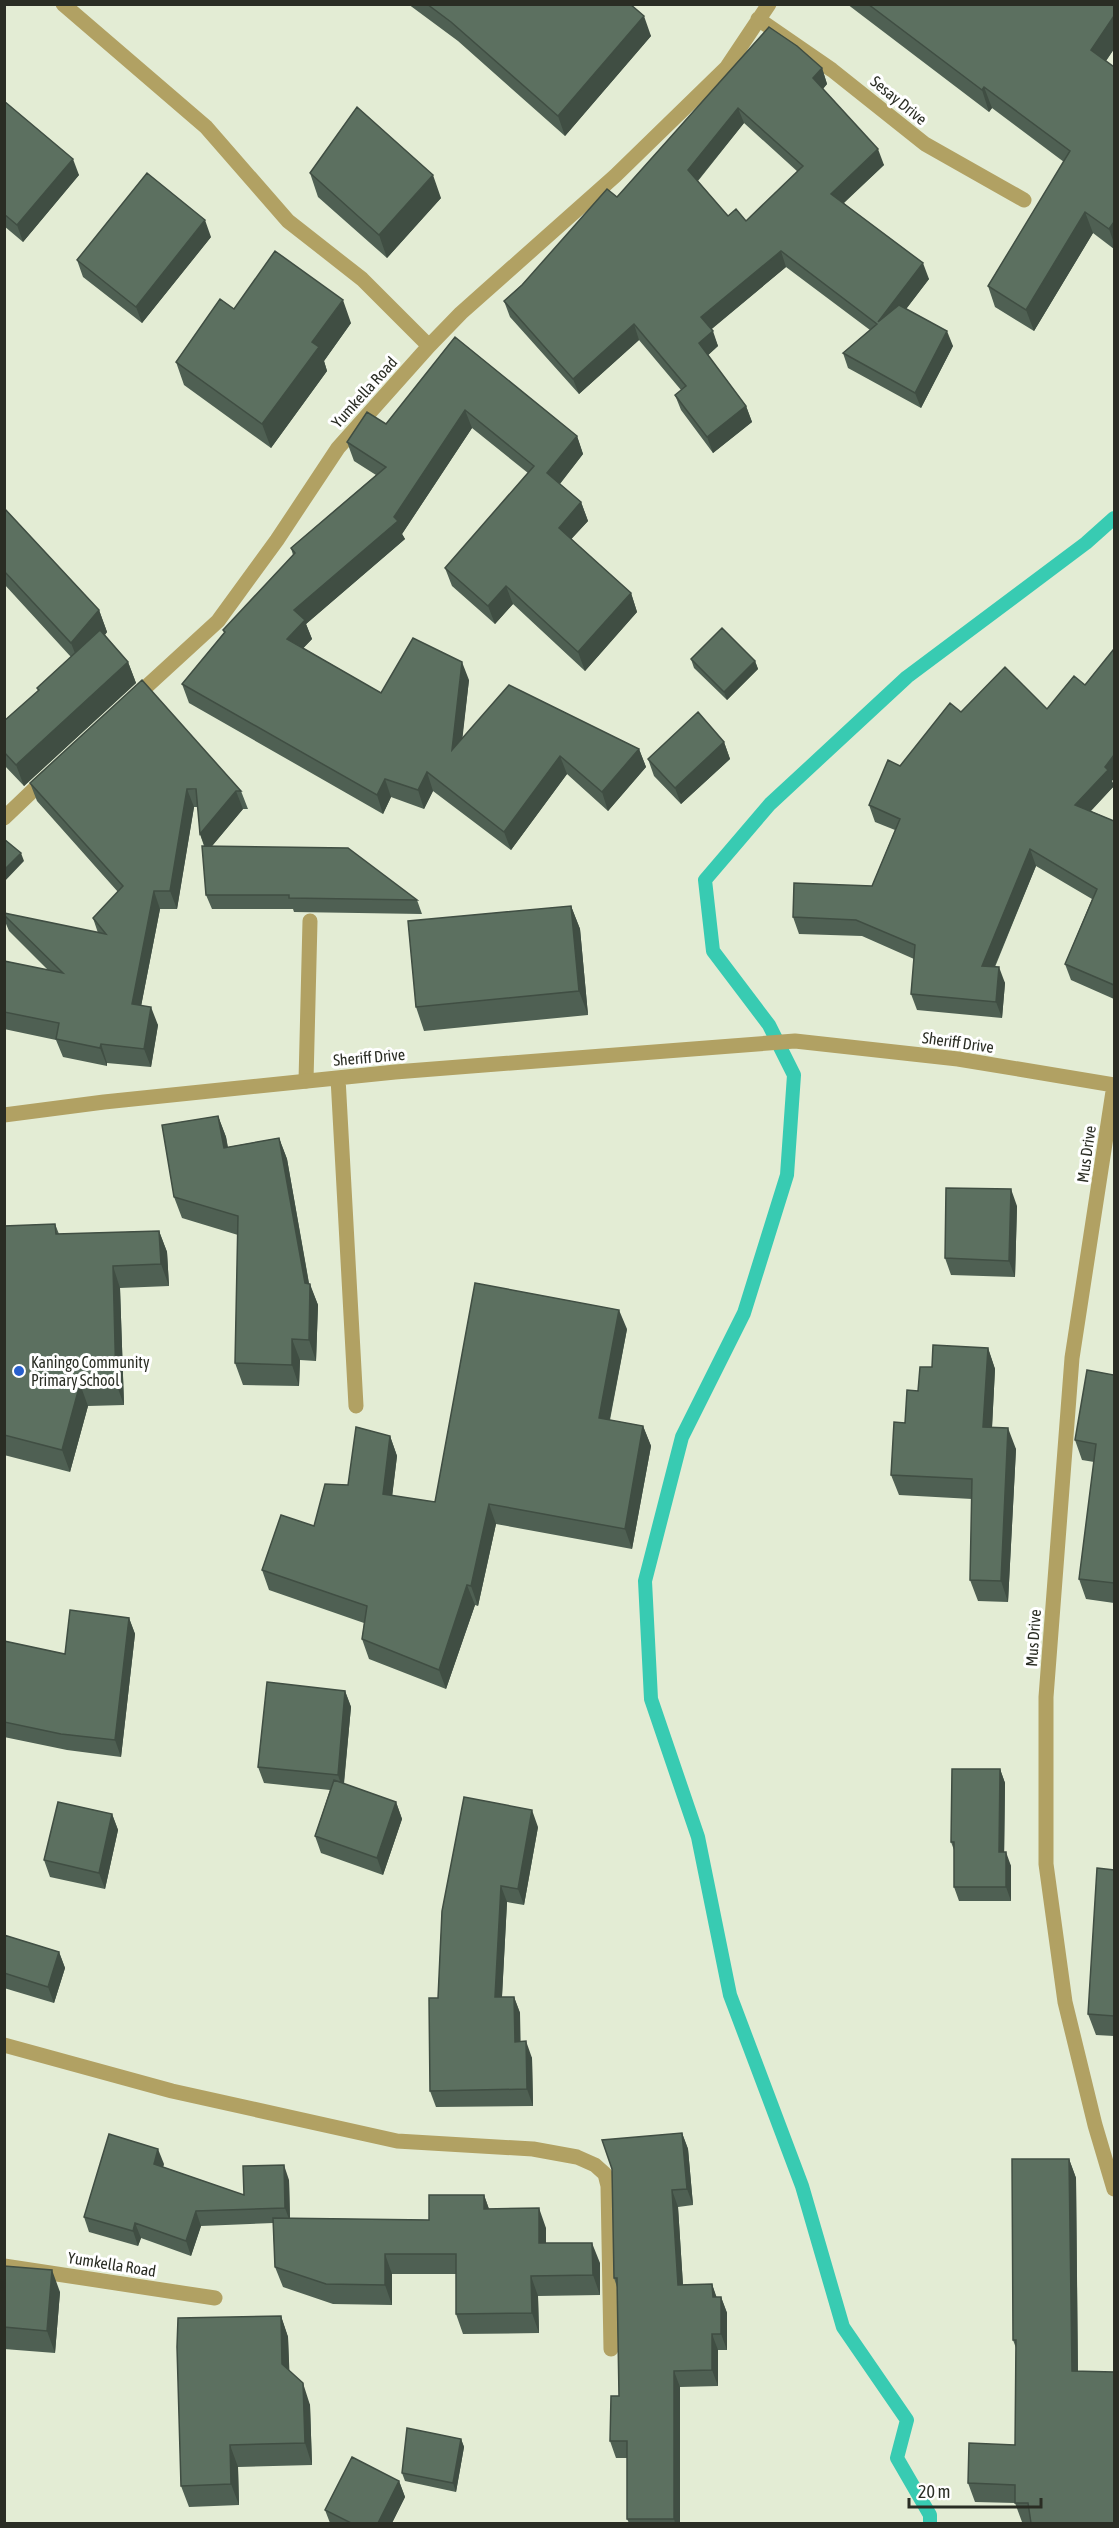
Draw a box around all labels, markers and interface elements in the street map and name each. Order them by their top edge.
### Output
street label: Sesay Drive [867,72,931,129]
street label: Yumkella Road [328,353,400,431]
street label: Sheriff Drive [921,1028,995,1056]
street label: Sheriff Drive [332,1045,406,1069]
street label: Mus Drive [1073,1124,1099,1184]
place label: Kaningo Community Primary School [31,1353,150,1390]
marker: Kaningo Community Primary School [12,1364,26,1378]
street label: Mus Drive [1022,1609,1044,1667]
street label: Yumkella Road [67,2248,157,2280]
scale bar [909,2471,1041,2509]
text: 20 m [918,2481,950,2502]

